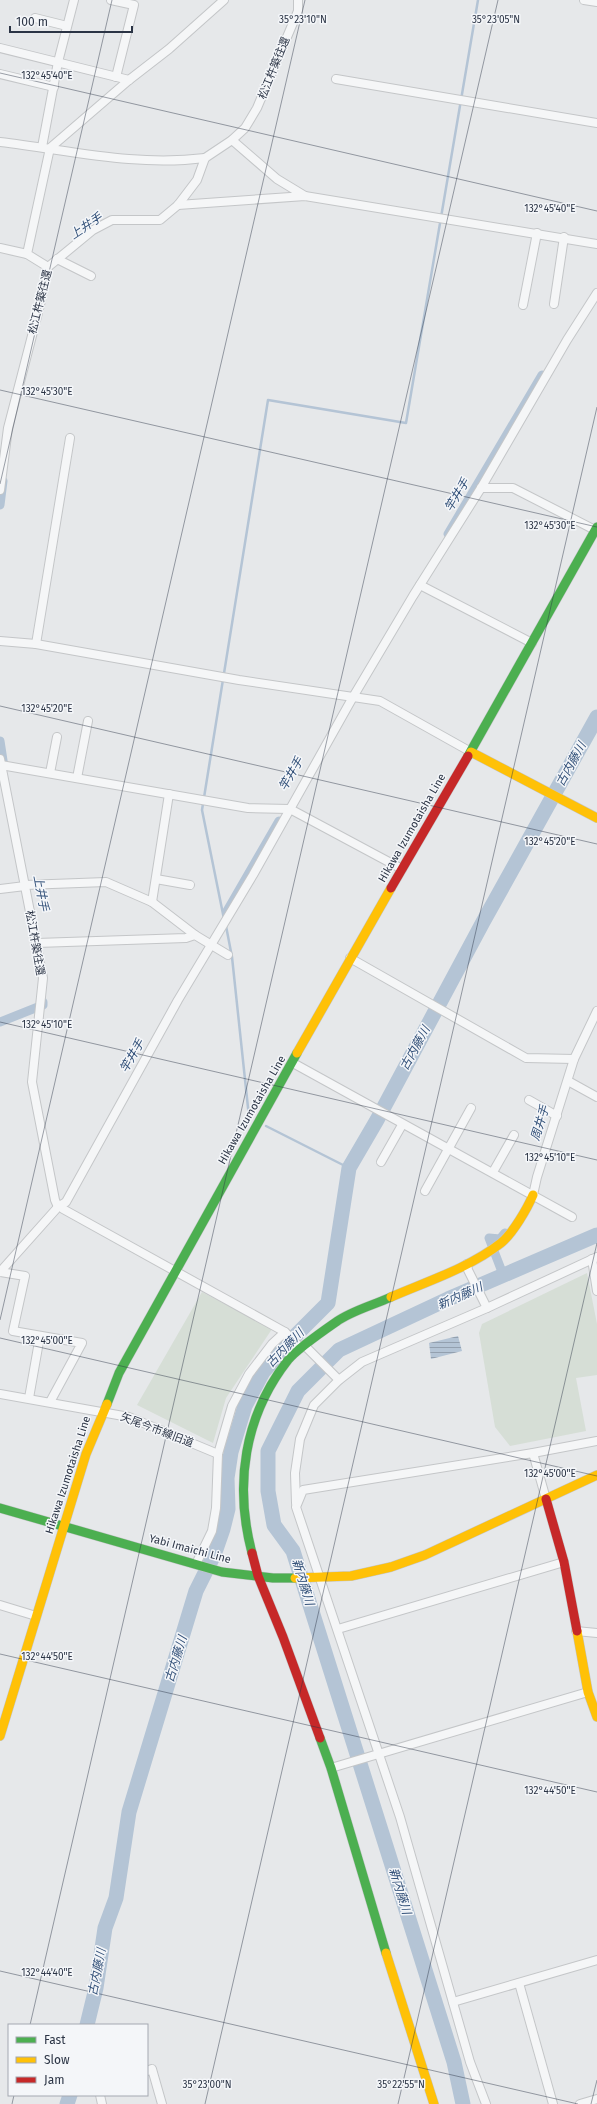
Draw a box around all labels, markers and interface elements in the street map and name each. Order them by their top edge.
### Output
scale bar [10,8,132,34]
text: 35°23'10"N [279,14,327,26]
text: 35°23'05"N [472,14,520,26]
text: 100 m [16,15,48,29]
street label: 松江杵築往還 [256,35,292,101]
text: 132°45'40"E [21,70,73,82]
text: 132°45'40"E [524,203,576,215]
water label: 上井手 [67,210,106,242]
street label: 松江杵築往還 [26,268,54,336]
text: 132°45'30"E [21,386,73,398]
water label: 竿井手 [442,475,473,514]
text: 132°45'30"E [524,520,576,532]
text: 132°45'20"E [21,703,73,715]
water label: 古内藤川 [553,738,590,788]
water label: 竿井手 [276,754,307,793]
street label: Hikawa Izumotaisha Line [376,771,448,885]
text: 132°45'20"E [524,836,576,848]
water label: 上井手 [31,874,51,913]
street label: 松江杵築往還 [23,909,47,977]
text: 132°45'10"E [22,1019,72,1031]
water label: 古内藤川 [397,1022,434,1072]
water label: 竿井手 [117,1036,148,1075]
street label: Hikawa Izumotaisha Line [216,1053,288,1167]
water label: 周井手 [528,1103,552,1142]
text: 132°45'10"E [525,1152,575,1164]
water label: 新内藤川 [435,1279,487,1312]
water label: 古内藤川 [263,1324,308,1370]
text: 132°45'00"E [21,1335,73,1347]
street label: 矢尾今市線旧道 [119,1410,195,1450]
street label: Hikawa Izumotaisha Line [43,1414,93,1536]
text: 132°45'00"E [524,1468,576,1480]
street label: Yabi Imaichi Line [148,1532,232,1566]
water label: 新内藤川 [289,1557,317,1609]
water label: 古内藤川 [162,1632,190,1684]
text: 132°44'50"E [21,1651,73,1663]
text: 132°44'50"E [524,1785,576,1797]
water label: 新内藤川 [386,1866,414,1918]
water label: 古内藤川 [86,1945,109,1997]
text: 132°44'40"E [21,1967,73,1979]
legend [8,2024,148,2096]
text: Fast [44,2033,66,2047]
text: Slow [44,2053,70,2067]
text: Jam [44,2073,64,2087]
text: 35°23'00"N [183,2079,232,2091]
text: 35°22'55"N [377,2079,425,2091]

